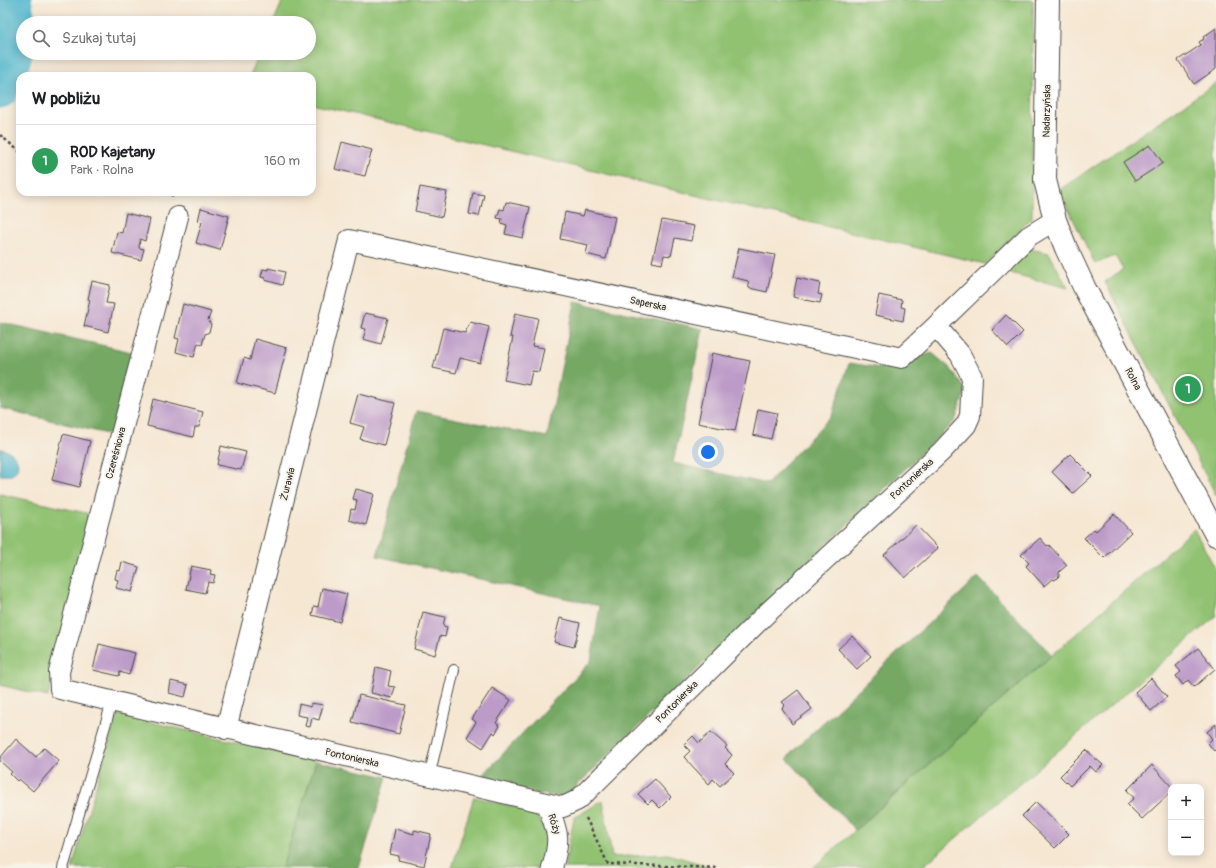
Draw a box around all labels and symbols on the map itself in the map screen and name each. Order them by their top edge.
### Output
street label: Nadarzyńska [1041,84,1053,138]
street label: Saperska [629,294,668,314]
street label: Rolna [1122,366,1144,393]
pin: 1 [1175,374,1201,404]
street label: Czereśniowa [103,425,129,480]
your location [698,442,718,462]
street label: Pontonierska [888,456,936,502]
street label: Żurawia [278,466,298,502]
street label: Pontonierska [653,678,701,726]
street label: Pontonierska [324,746,380,770]
street label: Róży [545,812,563,836]

